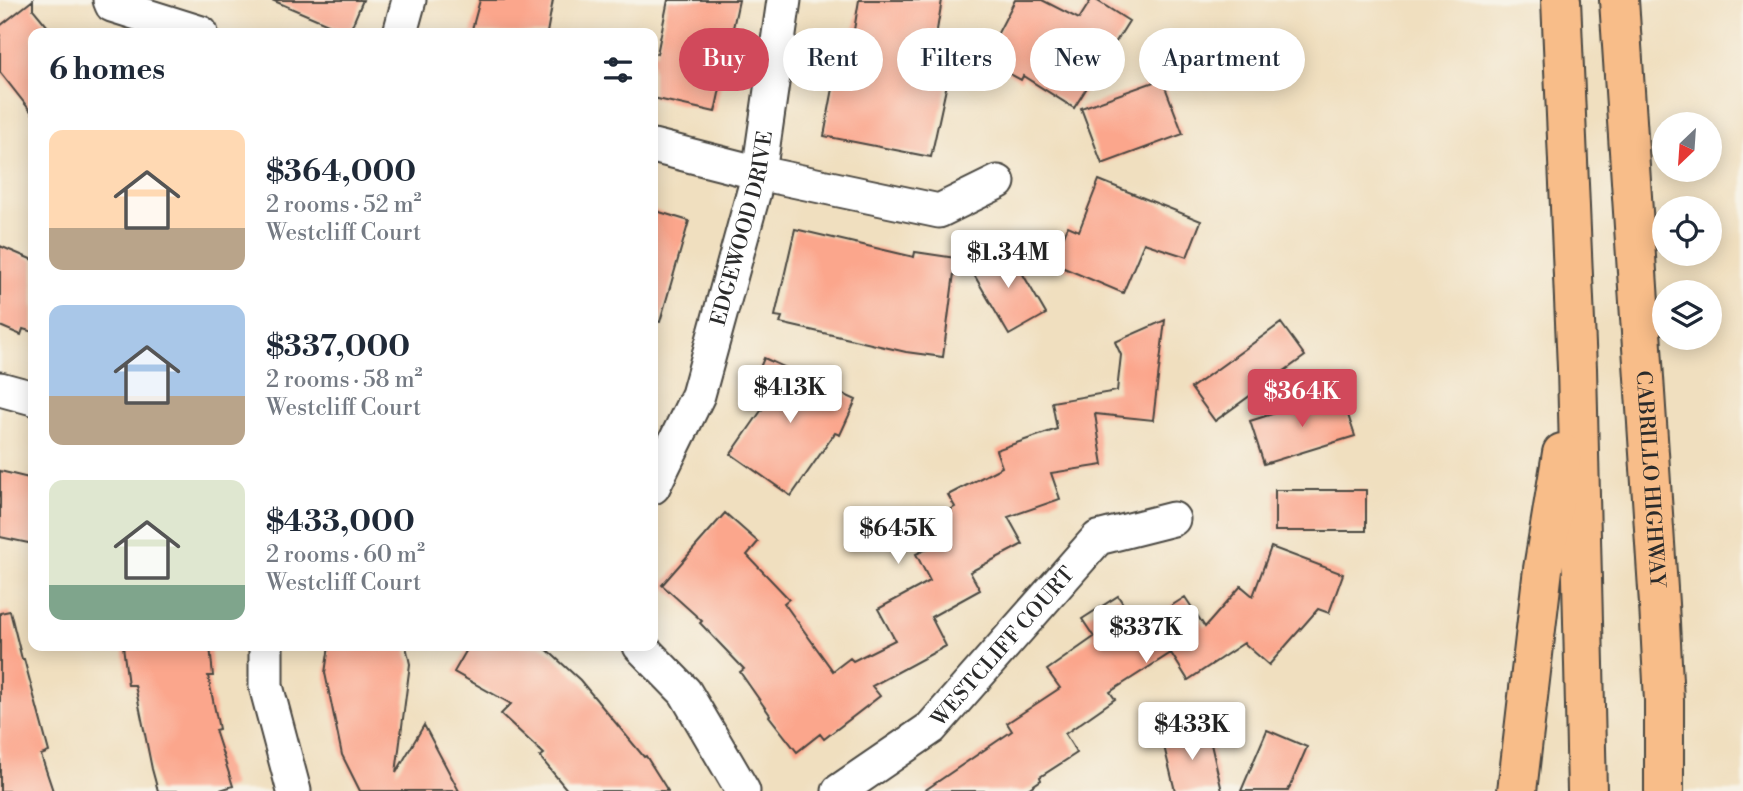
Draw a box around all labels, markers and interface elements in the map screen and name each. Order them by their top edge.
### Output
chip: Buy [679,28,769,91]
chip: Rent [783,28,883,91]
chip: Filters [897,28,1016,91]
chip: New [1030,28,1125,91]
chip: Apartment [1139,28,1305,91]
text: 6 homes [49,51,165,89]
icon: filters [599,51,637,89]
north arrow [1652,112,1722,182]
map controls [1652,112,1722,350]
street label: EDGEWOOD DRIVE [706,129,779,329]
text: $364,000 [266,153,416,191]
icon: home [105,158,189,242]
text: 2 rooms · 52 m² [266,191,422,219]
button: locate [1652,196,1722,266]
text: Westcliff Court [266,219,421,247]
pin: $1.34M [951,230,1065,290]
text: $1.34M [967,239,1049,267]
button: layers [1652,280,1722,350]
text: $337,000 [266,328,410,366]
icon: home [105,333,189,417]
text: 2 rooms · 58 m² [266,366,423,394]
pin: $413K [741,366,839,425]
pin: $364K [1253,370,1351,429]
street label: CABRILLO HIGHWAY [1630,370,1670,589]
text: $413K [754,374,826,402]
text: $364K [1264,378,1340,406]
text: Westcliff Court [266,394,421,422]
text: $433,000 [266,503,415,541]
pin: $645K [849,506,947,566]
icon: home [105,508,189,592]
text: $645K [860,515,936,543]
text: 2 rooms · 60 m² [266,541,425,569]
street label: WESTCLIFF COURT [926,562,1081,733]
text: Westcliff Court [266,569,421,597]
pin: $337K [1097,606,1195,665]
text: $337K [1109,614,1183,642]
pin: $433K [1143,702,1241,762]
text: $433K [1154,711,1230,739]

